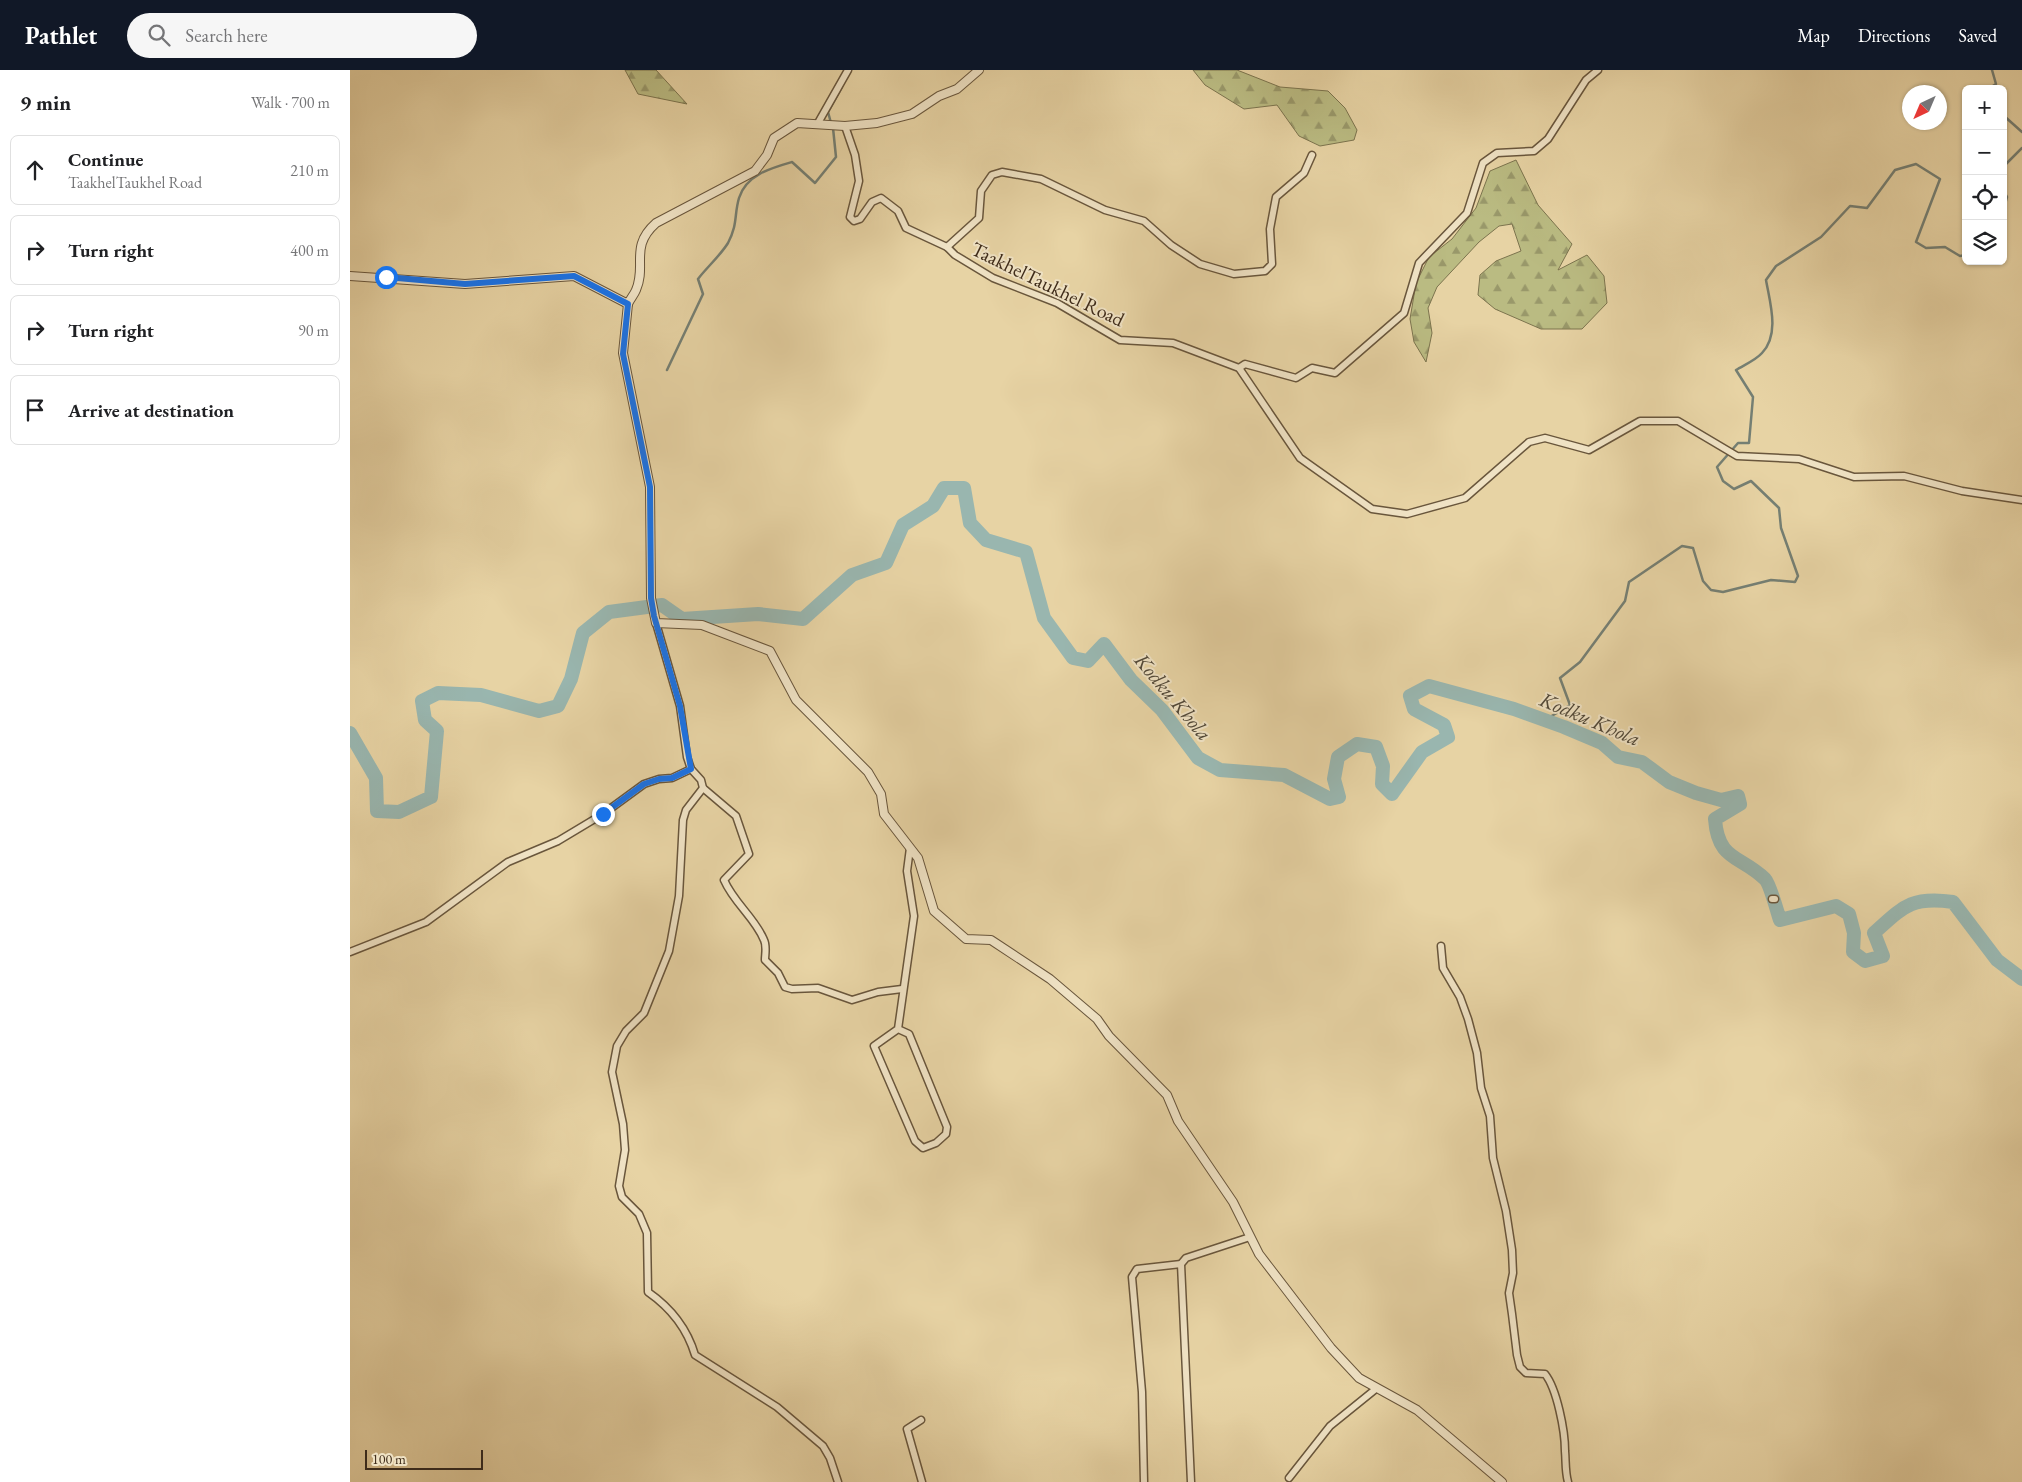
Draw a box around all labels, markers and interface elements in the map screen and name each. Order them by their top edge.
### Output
search box [127,13,477,58]
text: Pathlet [25,20,97,51]
icon: search [145,21,173,49]
text: Search here [185,23,268,48]
text: Map [1798,24,1830,47]
text: Directions [1858,24,1930,47]
text: Saved [1958,24,1997,47]
north arrow [1902,85,1947,130]
map controls [1962,85,2007,265]
button: + [1962,85,2007,130]
text: 9 min [20,89,71,116]
text: Walk · 700 m [251,92,330,113]
button: − [1962,130,2007,175]
text: Continue [68,147,143,172]
icon: ahead [21,156,49,184]
text: 210 m [290,160,329,181]
text: TaakhelTaukhel Road [68,172,202,193]
button: locate [1962,175,2007,220]
button: layers [1962,220,2007,265]
icon: right [21,236,49,264]
street label: TaakhelTaukhel Road [967,236,1130,333]
text: Turn right [68,238,154,263]
text: 400 m [290,240,329,261]
route start [375,266,398,289]
icon: right [21,316,49,344]
text: Turn right [68,318,154,343]
text: 90 m [298,320,329,341]
icon: arrive [21,396,49,424]
text: Arrive at destination [68,398,234,423]
water label: Kodku Khola [1128,646,1218,746]
water label: Kodku Khola [1535,685,1644,752]
route end [592,803,615,826]
scale bar [365,1447,482,1470]
text: 100 m [372,1450,406,1468]

